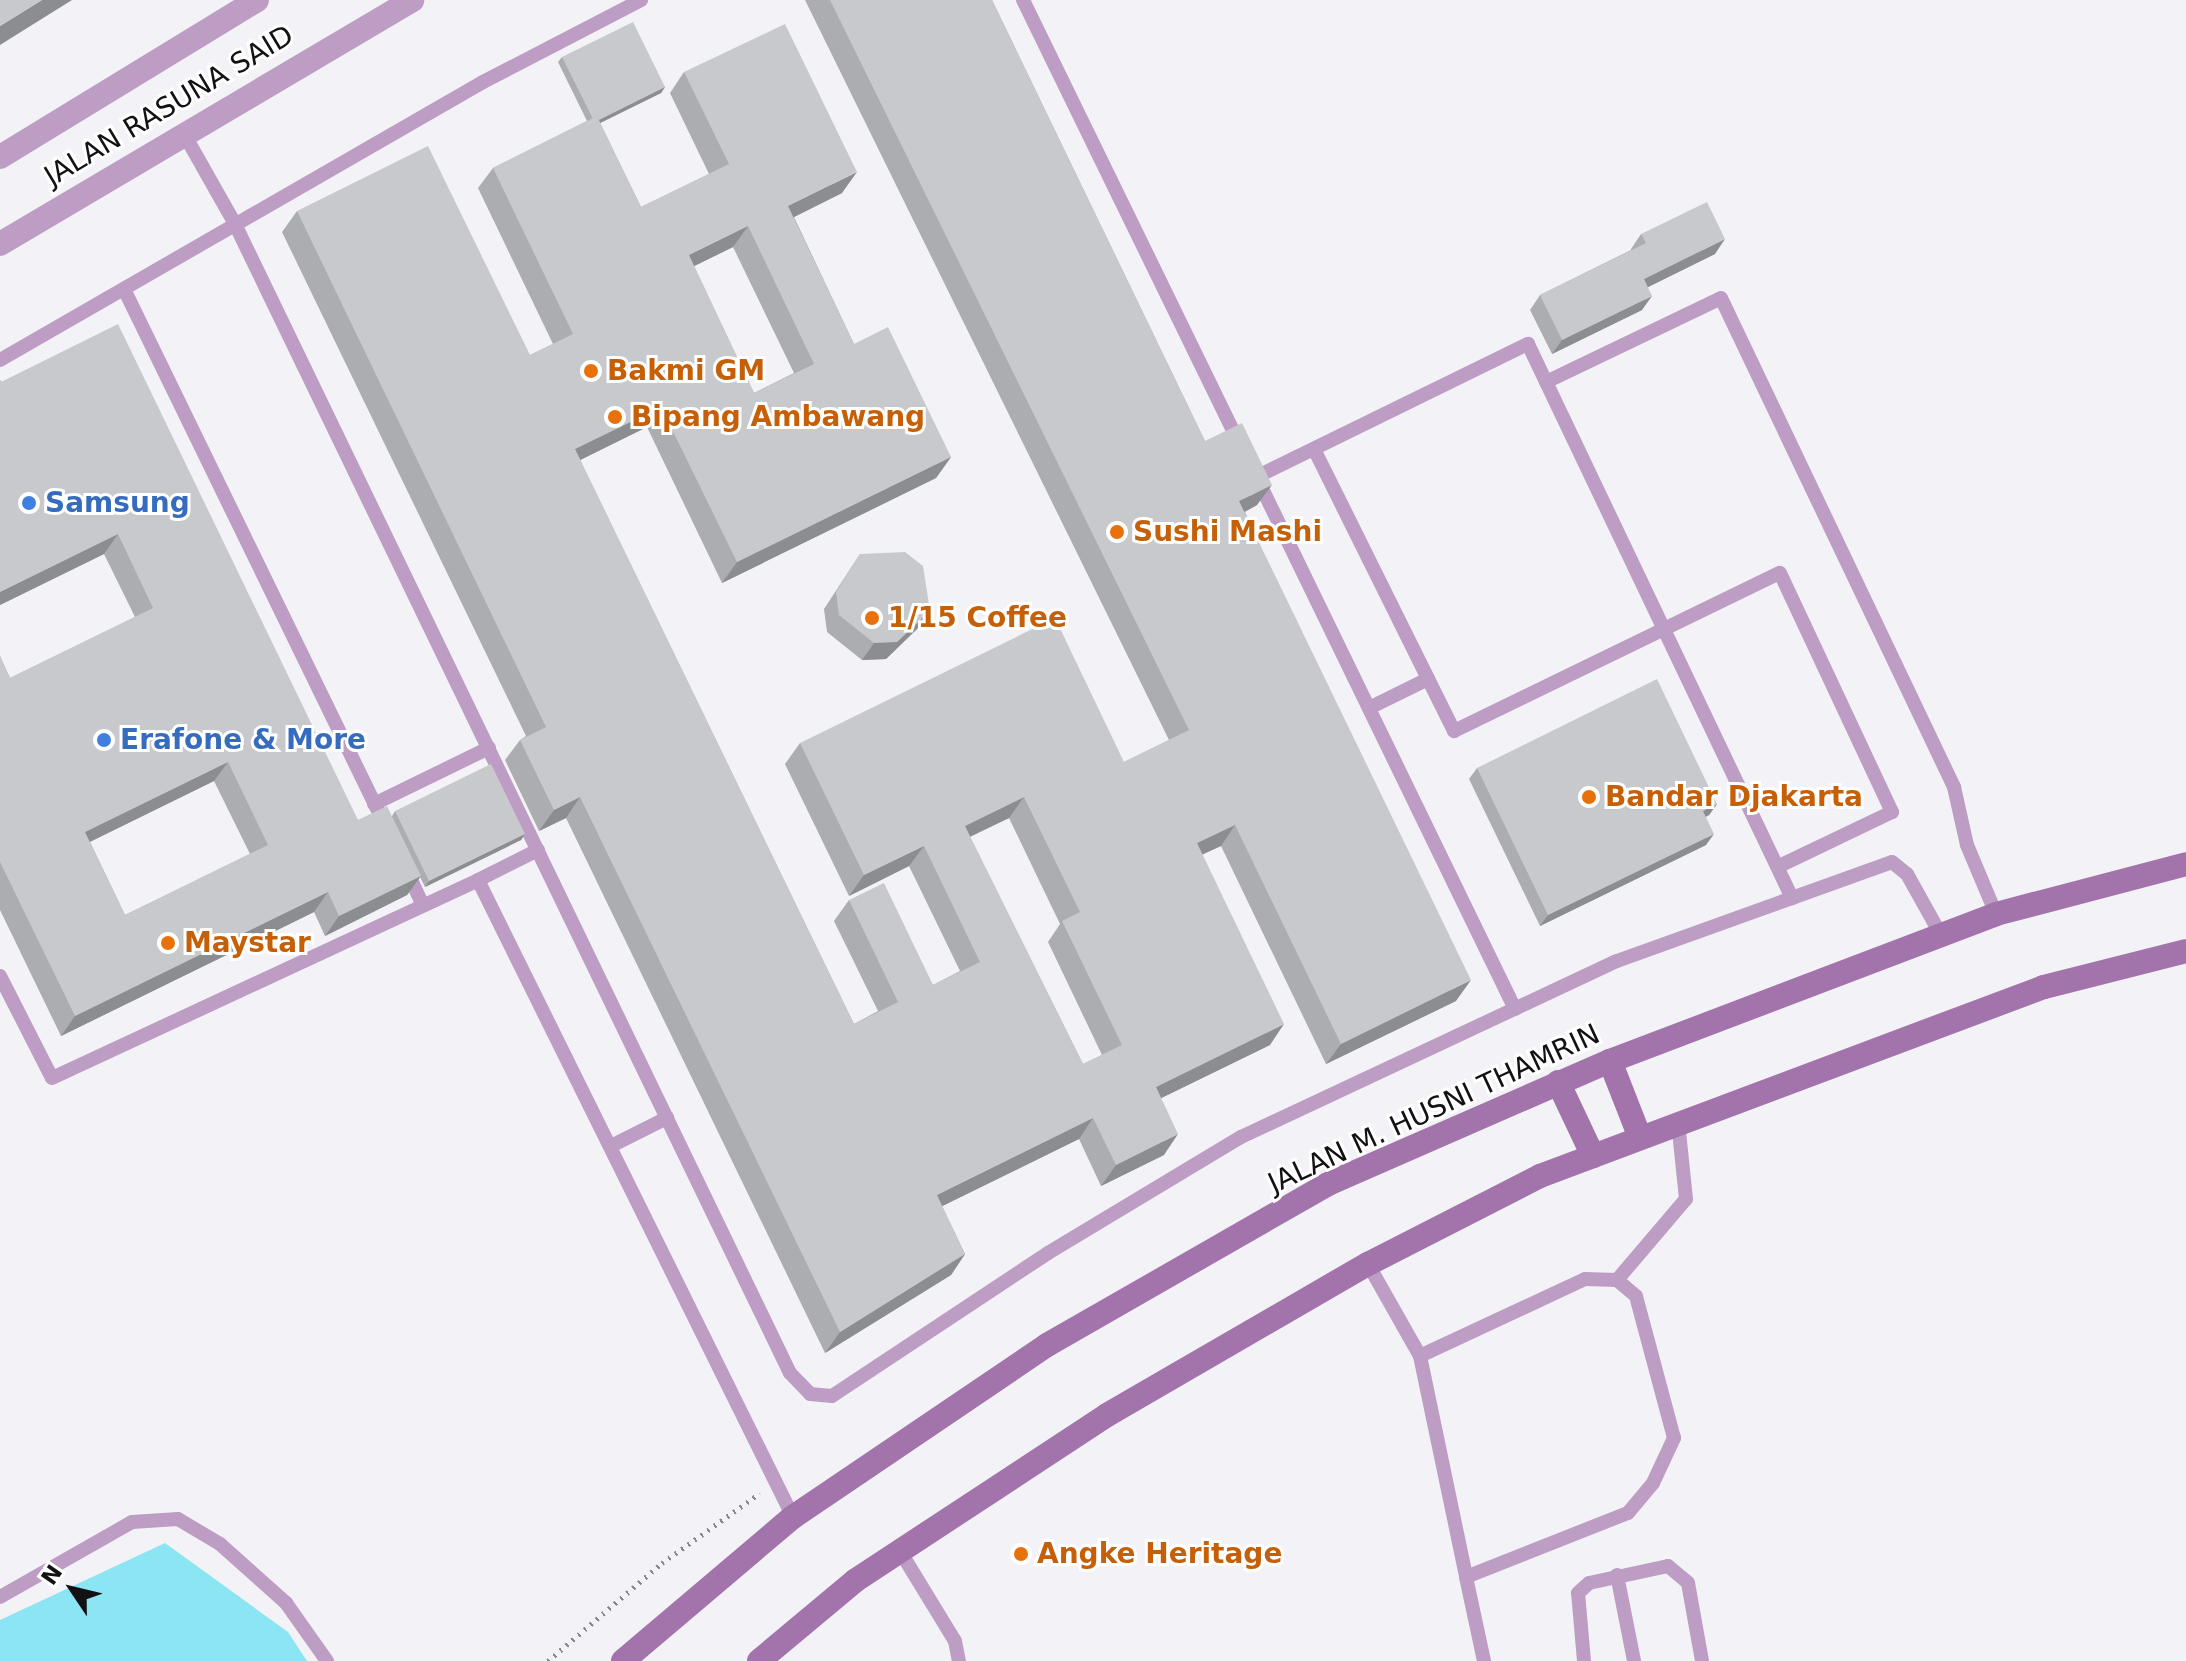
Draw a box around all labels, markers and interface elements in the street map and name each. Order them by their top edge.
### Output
street label: JALAN RASUNA SAID [39,18,299,194]
place label: Bakmi GM [607,354,765,388]
marker: Bakmi GM [582,362,600,380]
place label: Bipang Ambawang [631,400,925,434]
marker: Bipang Ambawang [606,408,624,426]
place label: Samsung [45,486,190,520]
marker: Samsung [20,494,38,512]
place label: Sushi Mashi [1133,515,1322,549]
marker: Sushi Mashi [1108,523,1126,541]
place label: 1/15 Coffee [888,601,1067,635]
marker: 1/15 Coffee [863,609,881,627]
place label: Erafone & More [120,723,366,757]
marker: Erafone & More [95,731,113,749]
place label: Bandar Djakarta [1605,780,1863,814]
marker: Bandar Djakarta [1580,788,1598,806]
place label: Maystar [184,926,311,960]
marker: Maystar [159,934,177,952]
street label: JALAN M. HUSNI THAMRIN [1263,1017,1605,1201]
place label: Angke Heritage [1037,1537,1282,1571]
marker: Angke Heritage [1012,1545,1030,1563]
north arrow [32,1549,112,1629]
text: N [36,1560,67,1590]

